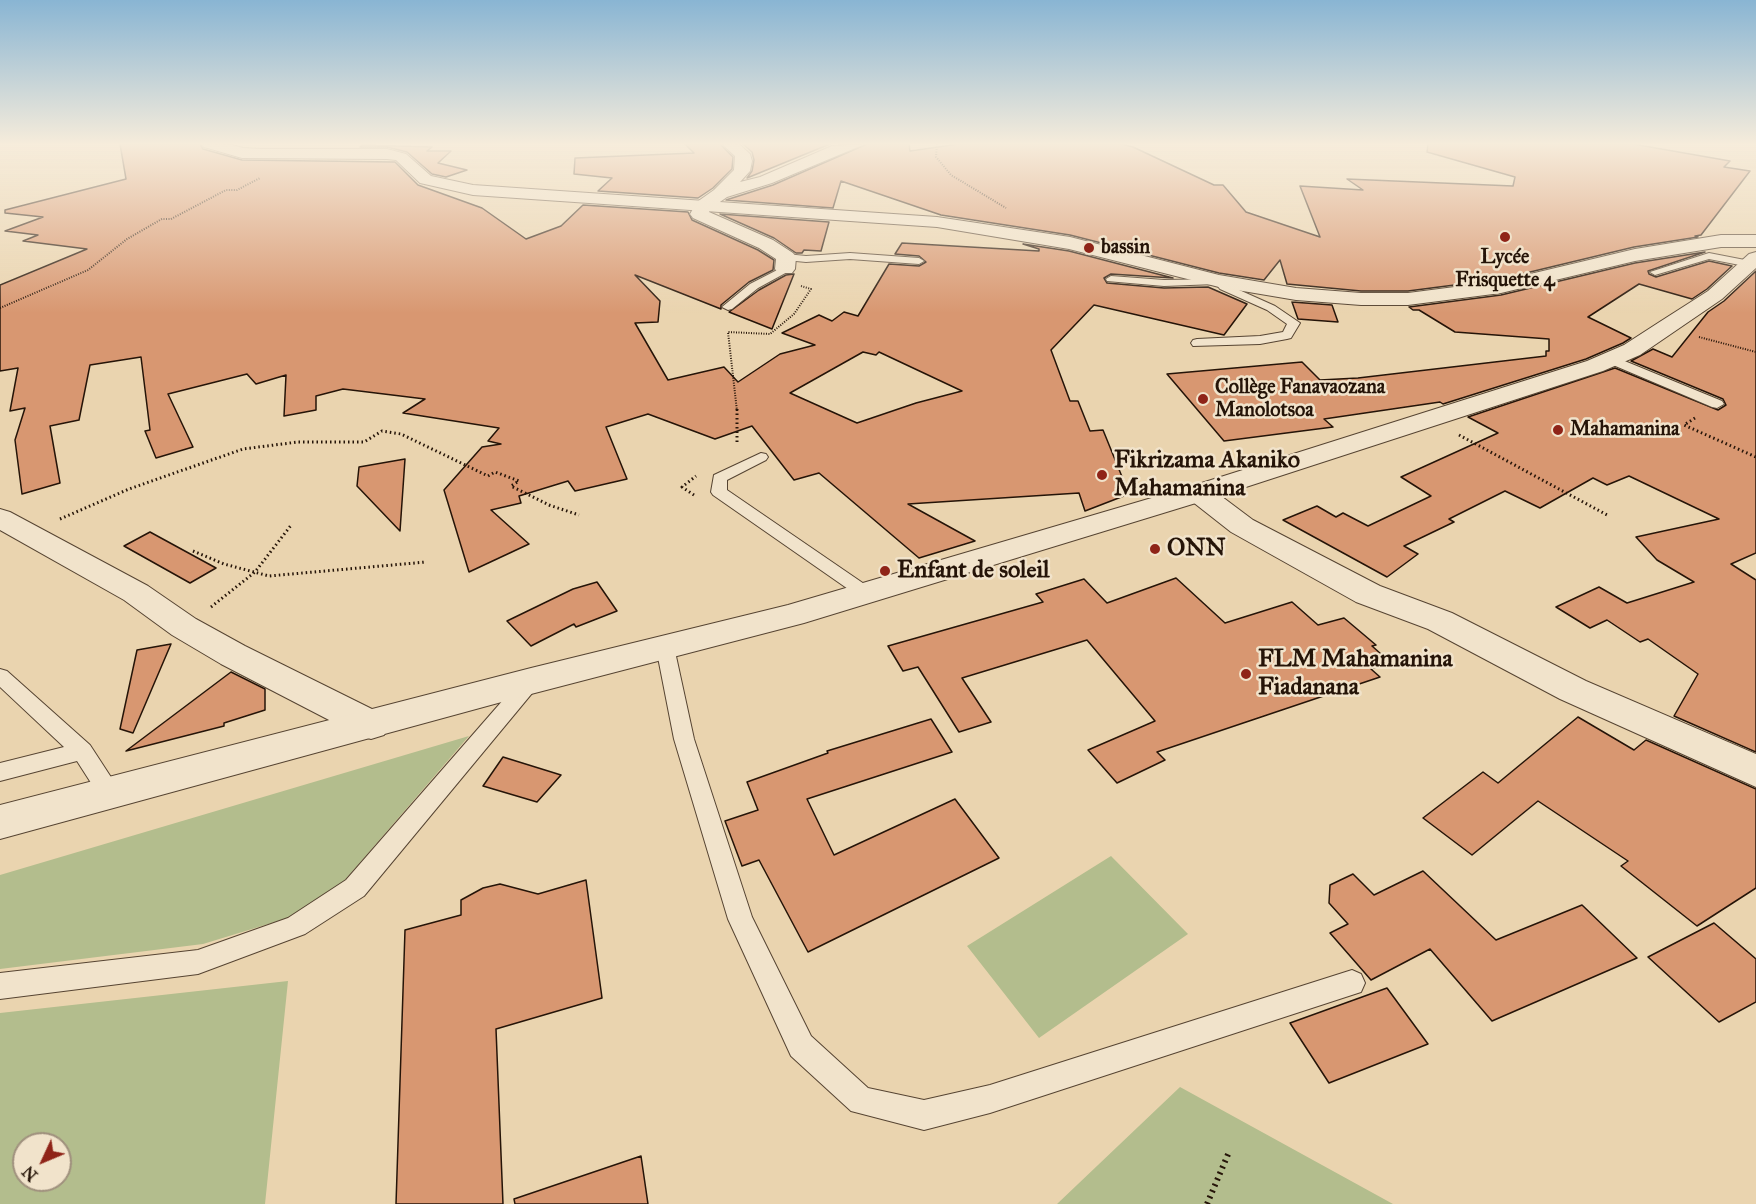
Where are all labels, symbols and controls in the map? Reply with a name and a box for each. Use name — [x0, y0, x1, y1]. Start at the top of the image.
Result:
marker: Lycée Frisquette 4 — [1498, 230, 1512, 244]
place label: bassin — [1101, 236, 1150, 260]
marker: bassin — [1082, 241, 1096, 255]
place label: Lycée Frisquette 4 — [1455, 246, 1555, 293]
place label: Collège Fanavaozana Manolotsoa — [1215, 376, 1385, 423]
marker: Collège Fanavaozana Manolotsoa — [1196, 392, 1210, 406]
place label: Mahamanina — [1570, 418, 1679, 442]
marker: Mahamanina — [1551, 423, 1565, 437]
place label: Fikrizama Akaniko Mahamanina — [1114, 447, 1300, 503]
marker: Fikrizama Akaniko Mahamanina — [1095, 468, 1109, 482]
place label: ONN — [1167, 535, 1226, 563]
marker: ONN — [1148, 542, 1162, 556]
place label: Enfant de soleil — [897, 557, 1050, 585]
marker: Enfant de soleil — [878, 564, 892, 578]
place label: FLM Mahamanina Fiadanana — [1258, 646, 1453, 702]
marker: FLM Mahamanina Fiadanana — [1239, 667, 1253, 681]
north arrow — [12, 1132, 72, 1192]
text: N — [19, 1162, 42, 1185]

